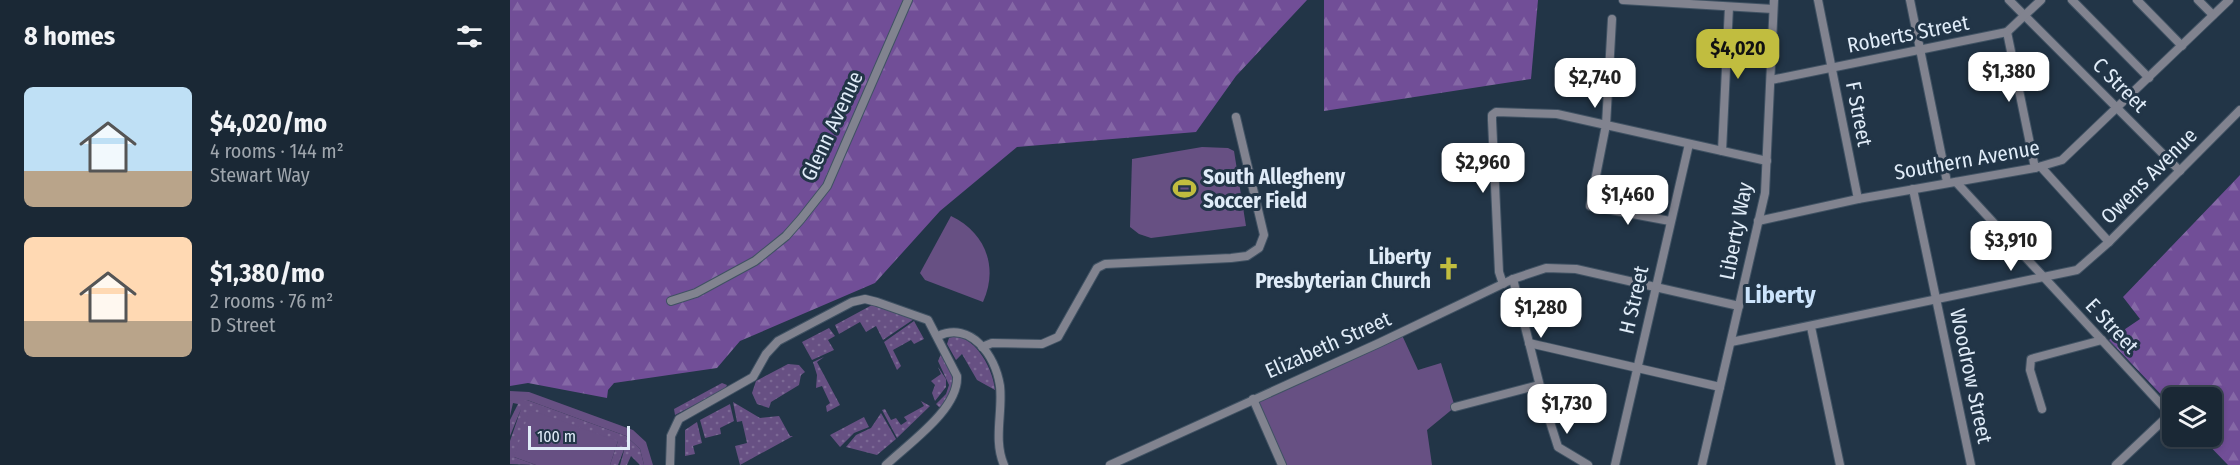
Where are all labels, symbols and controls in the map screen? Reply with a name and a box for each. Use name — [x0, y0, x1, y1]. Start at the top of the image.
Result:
street label: Roberts Street — [1845, 9, 1971, 59]
icon: filters — [453, 20, 486, 53]
text: 8 homes — [24, 21, 115, 52]
pin: $4,020 — [1689, 29, 1787, 80]
text: $4,020 — [1710, 36, 1766, 60]
pin: $1,380 — [1960, 52, 2058, 103]
street label: C Street — [2087, 52, 2153, 118]
pin: $2,740 — [1546, 58, 1644, 109]
text: $1,380 — [1982, 59, 2036, 83]
text: $2,740 — [1569, 65, 1621, 89]
street label: Glenn Avenue — [795, 67, 869, 185]
street label: F Street — [1840, 79, 1878, 149]
text: $4,020/mo — [210, 108, 327, 139]
icon: home — [72, 111, 144, 183]
street label: Owens Avenue — [2095, 122, 2203, 230]
street label: Southern Avenue — [1892, 134, 2042, 186]
text: 4 rooms · 144 m² — [210, 139, 344, 163]
pin: $2,960 — [1434, 143, 1532, 194]
text: $2,960 — [1456, 150, 1510, 174]
text: Stewart Way — [210, 163, 310, 187]
place label: South Allegheny Soccer Field — [1203, 164, 1346, 214]
pin: $1,460 — [1579, 175, 1677, 226]
sports icon: South Allegheny Soccer Field — [1172, 176, 1198, 202]
street label: Liberty Way — [1714, 179, 1758, 282]
text: $1,460 — [1601, 182, 1655, 206]
pin: $3,910 — [1962, 221, 2060, 272]
text: $3,910 — [1985, 228, 2037, 252]
place label: Liberty Presbyterian Church — [1255, 244, 1432, 294]
church icon: Liberty Presbyterian Church — [1436, 256, 1462, 282]
text: $1,380/mo — [210, 258, 325, 289]
icon: home — [72, 261, 144, 333]
street label: H Street — [1614, 263, 1654, 337]
district label: Liberty — [1744, 281, 1816, 309]
pin: $1,280 — [1492, 288, 1590, 339]
text: 2 rooms · 76 m² — [210, 289, 333, 313]
street label: E Street — [2080, 293, 2144, 359]
text: $1,280 — [1515, 295, 1567, 319]
street label: Elizabeth Street — [1261, 306, 1395, 384]
street label: Woodrow Street — [1944, 306, 1998, 446]
text: D Street — [210, 313, 276, 337]
pin: $1,730 — [1518, 384, 1616, 435]
map controls — [2162, 387, 2222, 447]
button: layers — [2162, 387, 2222, 447]
text: $1,730 — [1541, 391, 1593, 415]
scale bar — [528, 423, 630, 450]
text: 100 m — [537, 427, 576, 446]

